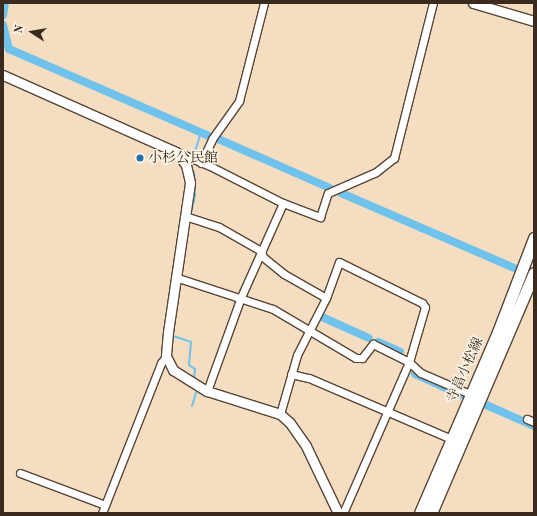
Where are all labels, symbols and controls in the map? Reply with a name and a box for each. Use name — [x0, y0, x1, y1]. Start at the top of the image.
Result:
north arrow — [12, 12, 52, 52]
text: N — [14, 24, 26, 35]
place label: 小杉公民館 — [148, 150, 218, 166]
marker: 小杉公民館 — [135, 153, 145, 163]
street label: 寺畠小松線 — [443, 335, 487, 405]

